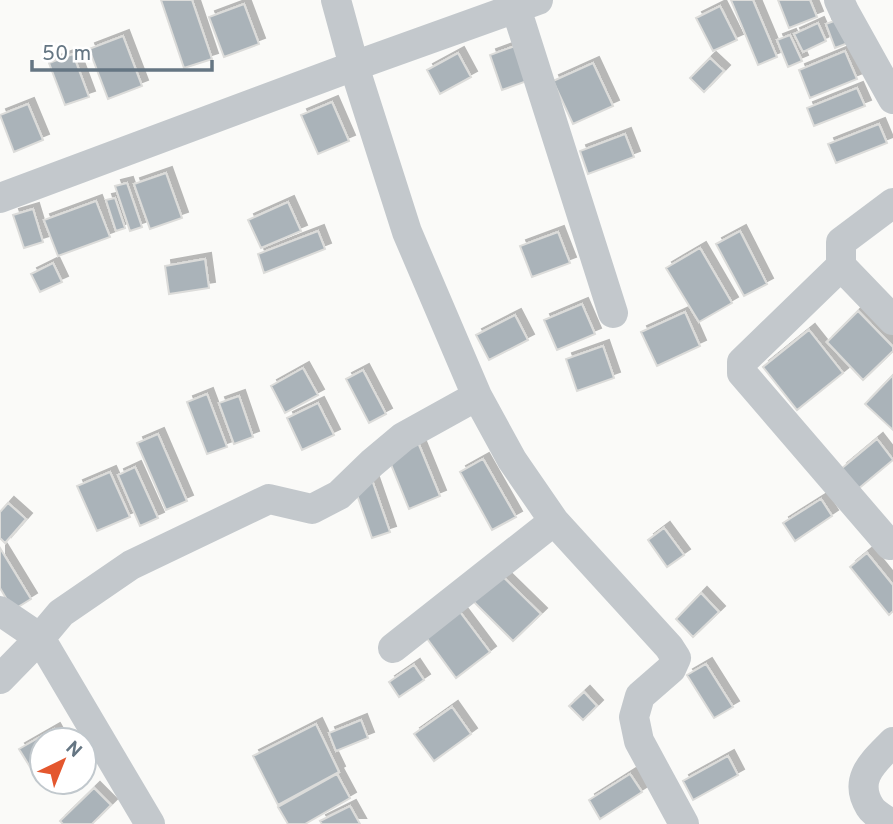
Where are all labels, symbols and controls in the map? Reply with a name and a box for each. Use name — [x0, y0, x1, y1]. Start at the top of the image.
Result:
scale bar — [32, 28, 212, 72]
text: 50 m — [42, 41, 91, 68]
north arrow — [28, 726, 98, 796]
text: N — [60, 737, 86, 763]

